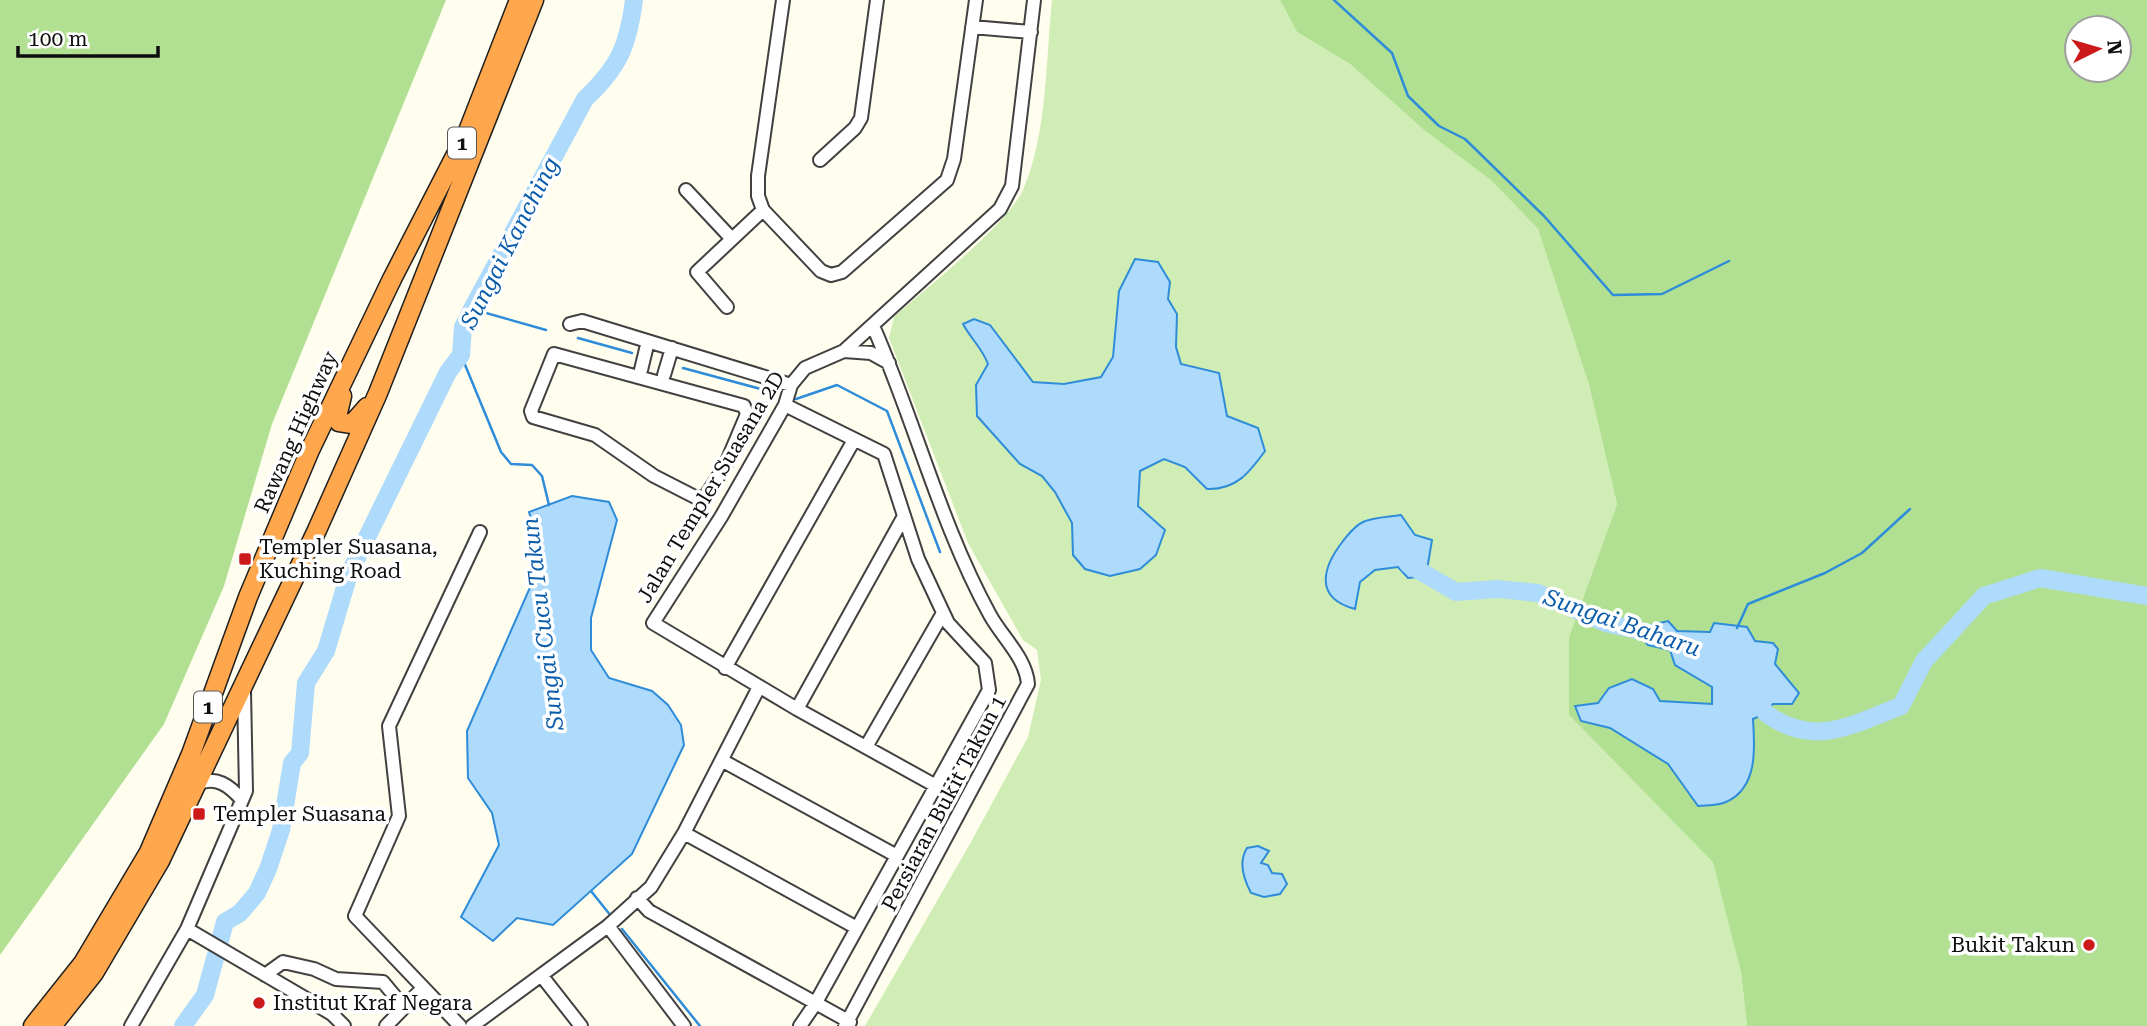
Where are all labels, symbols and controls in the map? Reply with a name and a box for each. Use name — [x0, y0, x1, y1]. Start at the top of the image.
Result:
scale bar — [18, 14, 158, 58]
north arrow — [2063, 14, 2133, 84]
text: 100 m — [28, 27, 88, 51]
text: N — [2102, 39, 2127, 56]
road number: 1 — [448, 127, 476, 158]
water label: Sungai Kanching — [455, 153, 565, 334]
street label: Rawang Highway — [250, 347, 343, 517]
street label: Jalan Templer Suasana 2D — [632, 367, 790, 607]
water label: Sungai Cucu Takun — [517, 516, 570, 733]
place label: Templer Suasana, Kuching Road — [259, 535, 438, 583]
marker: Templer Suasana, Kuching Road — [237, 551, 253, 567]
water label: Sungai Baharu — [1539, 583, 1704, 662]
street label: Persiaran Bukit Takun 1 — [877, 691, 1011, 915]
road number: 1 — [194, 692, 222, 722]
place label: Templer Suasana — [213, 802, 386, 826]
marker: Templer Suasana — [191, 806, 207, 822]
place label: Bukit Takun — [1951, 933, 2075, 957]
marker: Bukit Takun — [2081, 937, 2097, 953]
place label: Institut Kraf Negara — [273, 991, 473, 1015]
marker: Institut Kraf Negara — [251, 995, 267, 1011]

